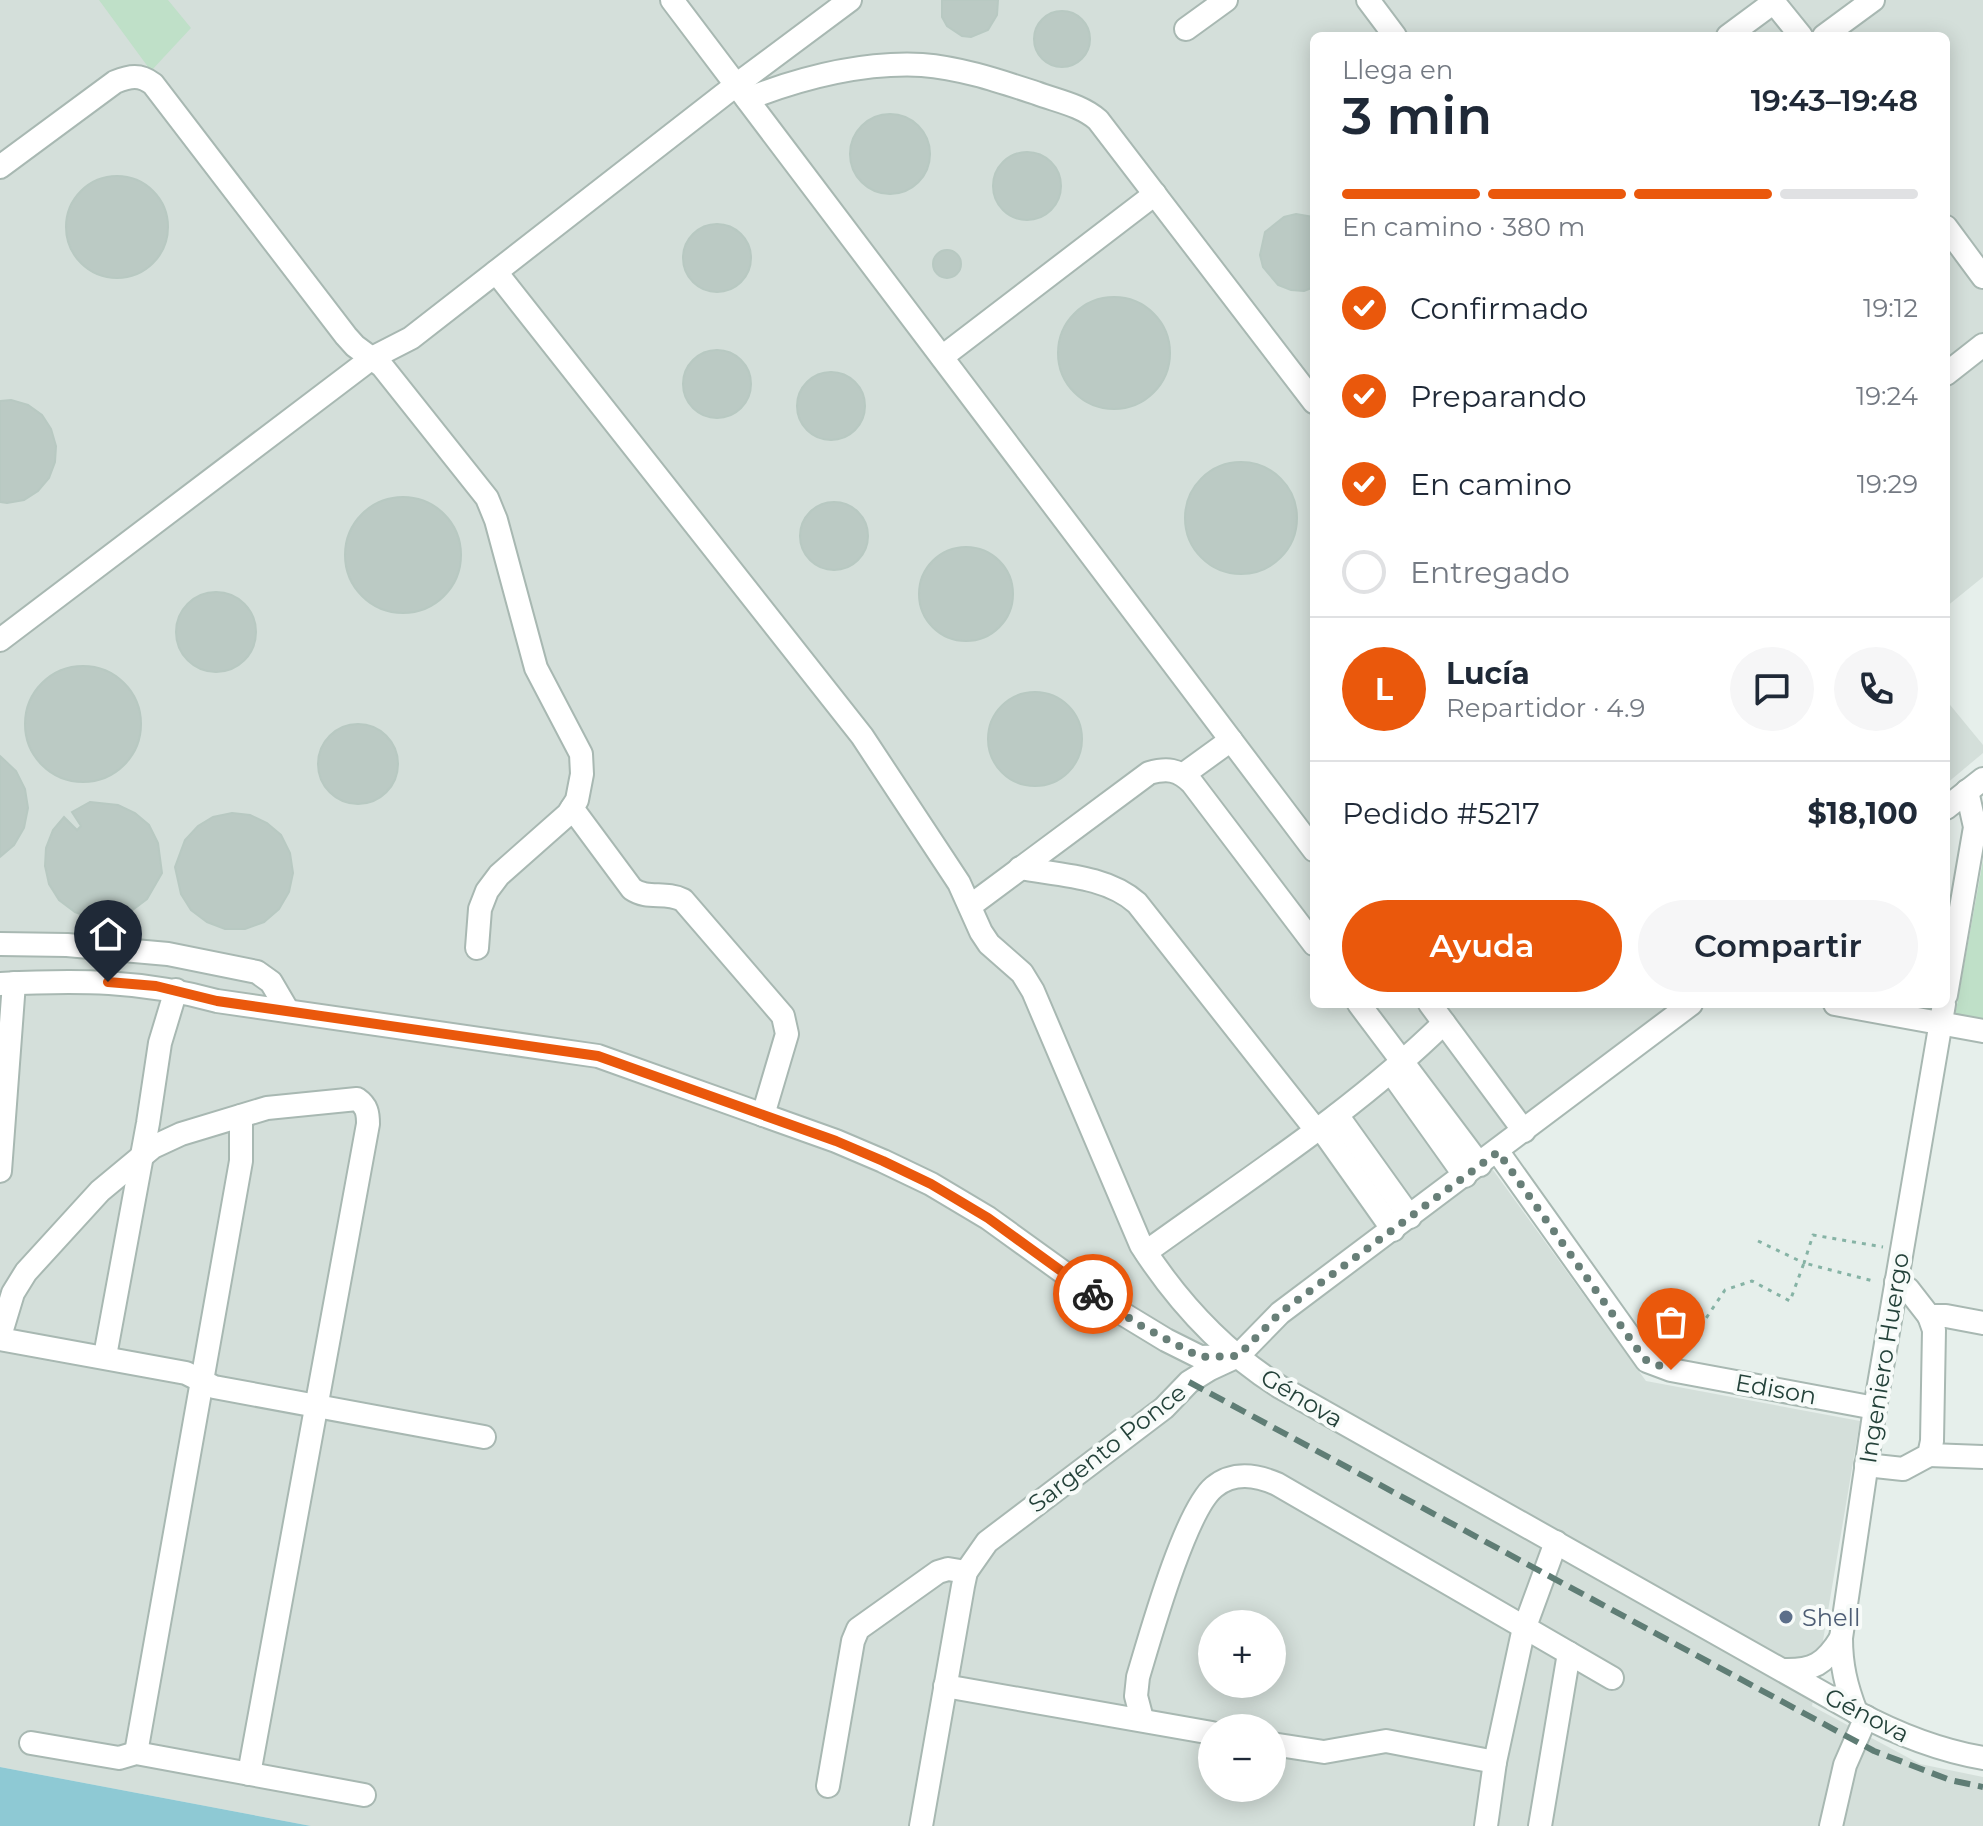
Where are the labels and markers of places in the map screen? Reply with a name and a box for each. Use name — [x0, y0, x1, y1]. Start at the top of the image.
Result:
pin — [74, 900, 142, 982]
pin — [1637, 1288, 1705, 1370]
place label: Shell — [1802, 1603, 1860, 1632]
marker: Shell — [1777, 1608, 1795, 1626]

